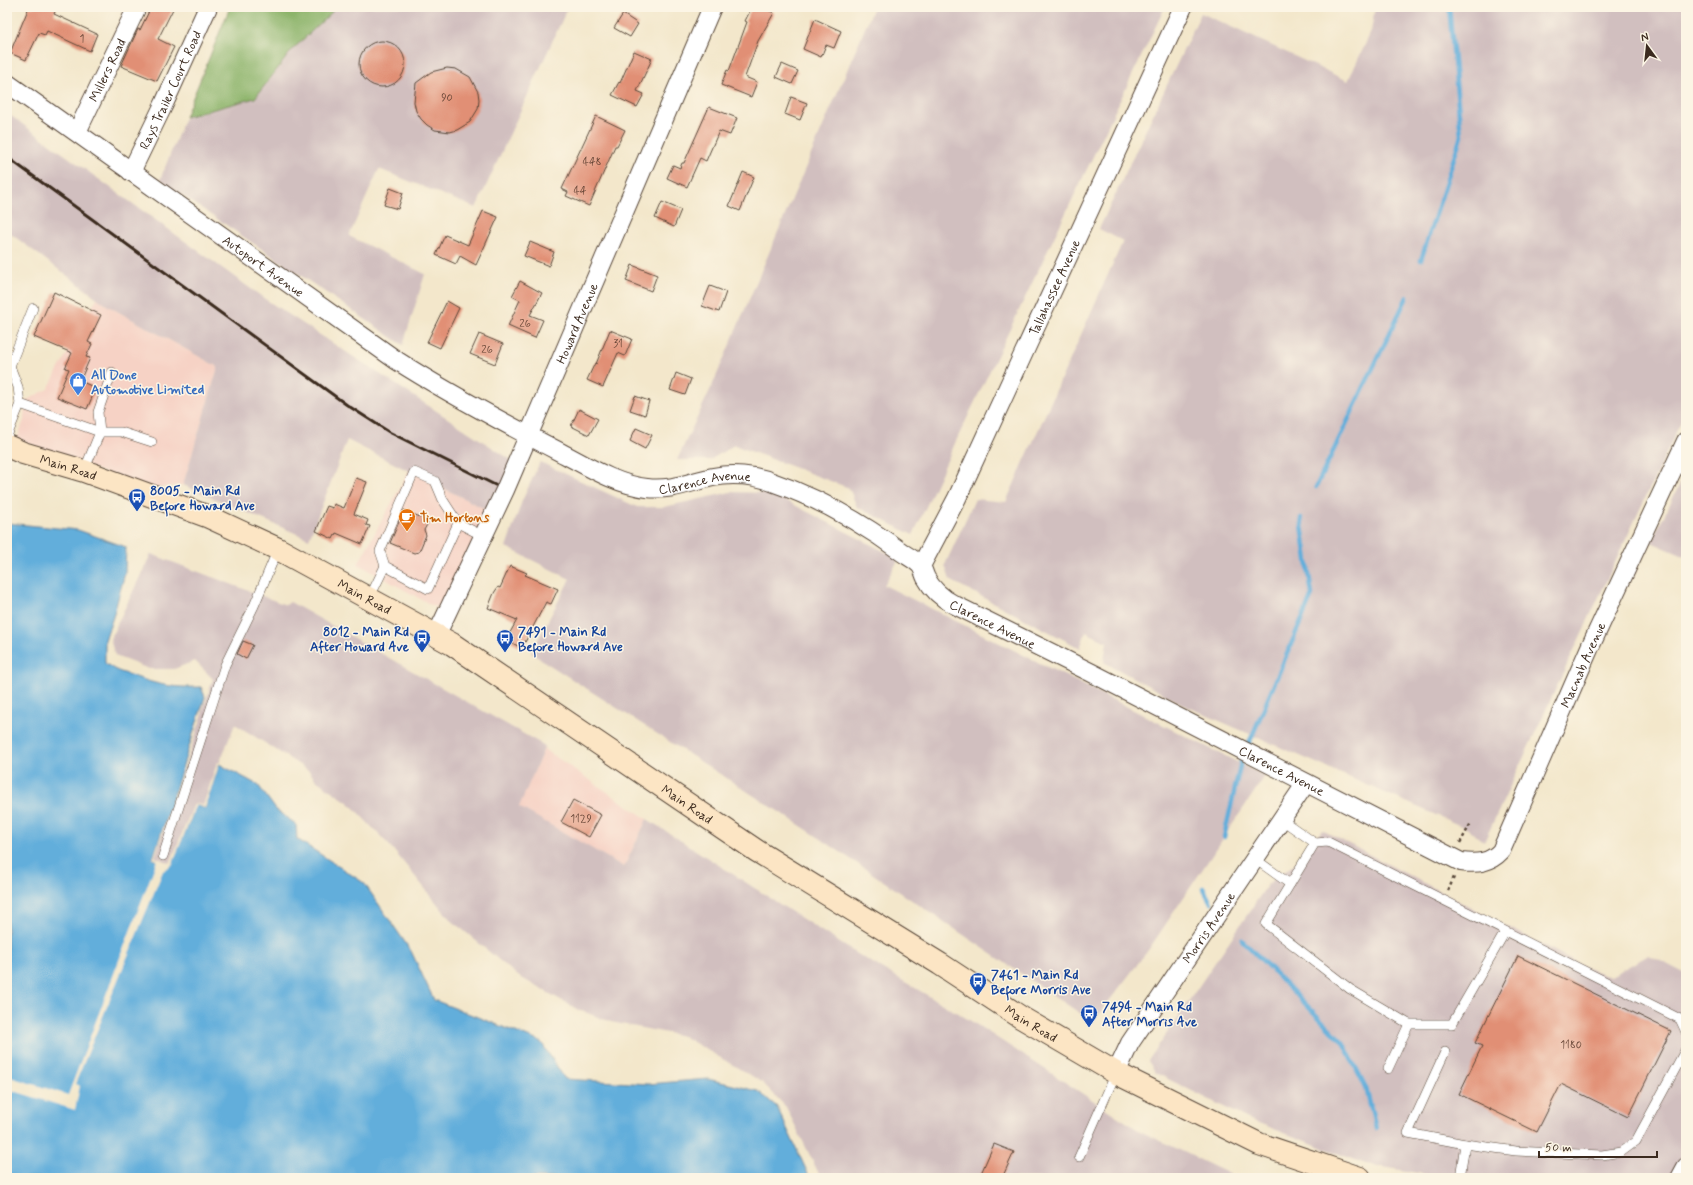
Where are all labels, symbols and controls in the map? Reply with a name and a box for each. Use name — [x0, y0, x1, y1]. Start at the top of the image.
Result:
north arrow — [1627, 26, 1667, 66]
street label: Rays Trailer Court Road — [136, 28, 206, 153]
text: N — [1639, 30, 1650, 45]
house number: 1 — [80, 32, 85, 46]
street label: Millers Road — [86, 36, 131, 105]
house number: 90 — [441, 91, 453, 105]
house number: 448 — [582, 155, 602, 169]
house number: 44 — [573, 184, 587, 198]
street label: Autoport Avenue — [219, 232, 307, 302]
street label: Tallahassee Avenue — [1026, 237, 1085, 339]
street label: Howard Avenue — [553, 281, 603, 367]
house number: 26 — [519, 317, 531, 331]
house number: 31 — [613, 337, 623, 351]
house number: 26 — [481, 343, 493, 357]
place label: All Done Automotive Limited — [91, 367, 205, 399]
shop icon: All Done Automotive Limited — [68, 371, 88, 396]
street label: Main Road — [38, 451, 99, 485]
street label: Clarence Avenue — [658, 468, 752, 499]
place label: 8005 - Main Rd Before Howard Ave — [150, 483, 255, 517]
bus stop icon: 8005 - Main Rd Before Howard Ave — [127, 487, 147, 512]
cafe icon: Tim Hortons — [397, 507, 417, 532]
place label: Tim Hortons — [420, 510, 490, 527]
street label: Main Road — [334, 576, 394, 619]
street label: Clarence Avenue — [946, 597, 1038, 654]
street label: Macnab Avenue — [1557, 620, 1610, 711]
place label: 8012 - Main Rd After Howard Ave — [310, 624, 409, 656]
place label: 7491 - Main Rd Before Howard Ave — [518, 624, 623, 658]
bus stop icon: 8012 - Main Rd After Howard Ave — [412, 628, 432, 653]
bus stop icon: 7491 - Main Rd Before Howard Ave — [495, 628, 515, 653]
street label: Clarence Avenue — [1235, 743, 1327, 801]
street label: Main Road — [657, 781, 716, 828]
house number: 1129 — [570, 812, 592, 826]
street label: Morris Avenue — [1179, 889, 1240, 967]
place label: 7461 - Main Rd Before Morris Ave — [991, 967, 1091, 1001]
bus stop icon: 7461 - Main Rd Before Morris Ave — [968, 971, 988, 996]
place label: 7494 - Main Rd After Morris Ave — [1102, 999, 1197, 1031]
street label: Main Road — [1001, 1002, 1060, 1047]
bus stop icon: 7494 - Main Rd After Morris Ave — [1079, 1003, 1099, 1028]
house number: 1180 — [1560, 1038, 1582, 1052]
scale bar — [1539, 1133, 1657, 1159]
text: 50 m — [1545, 1140, 1572, 1156]

